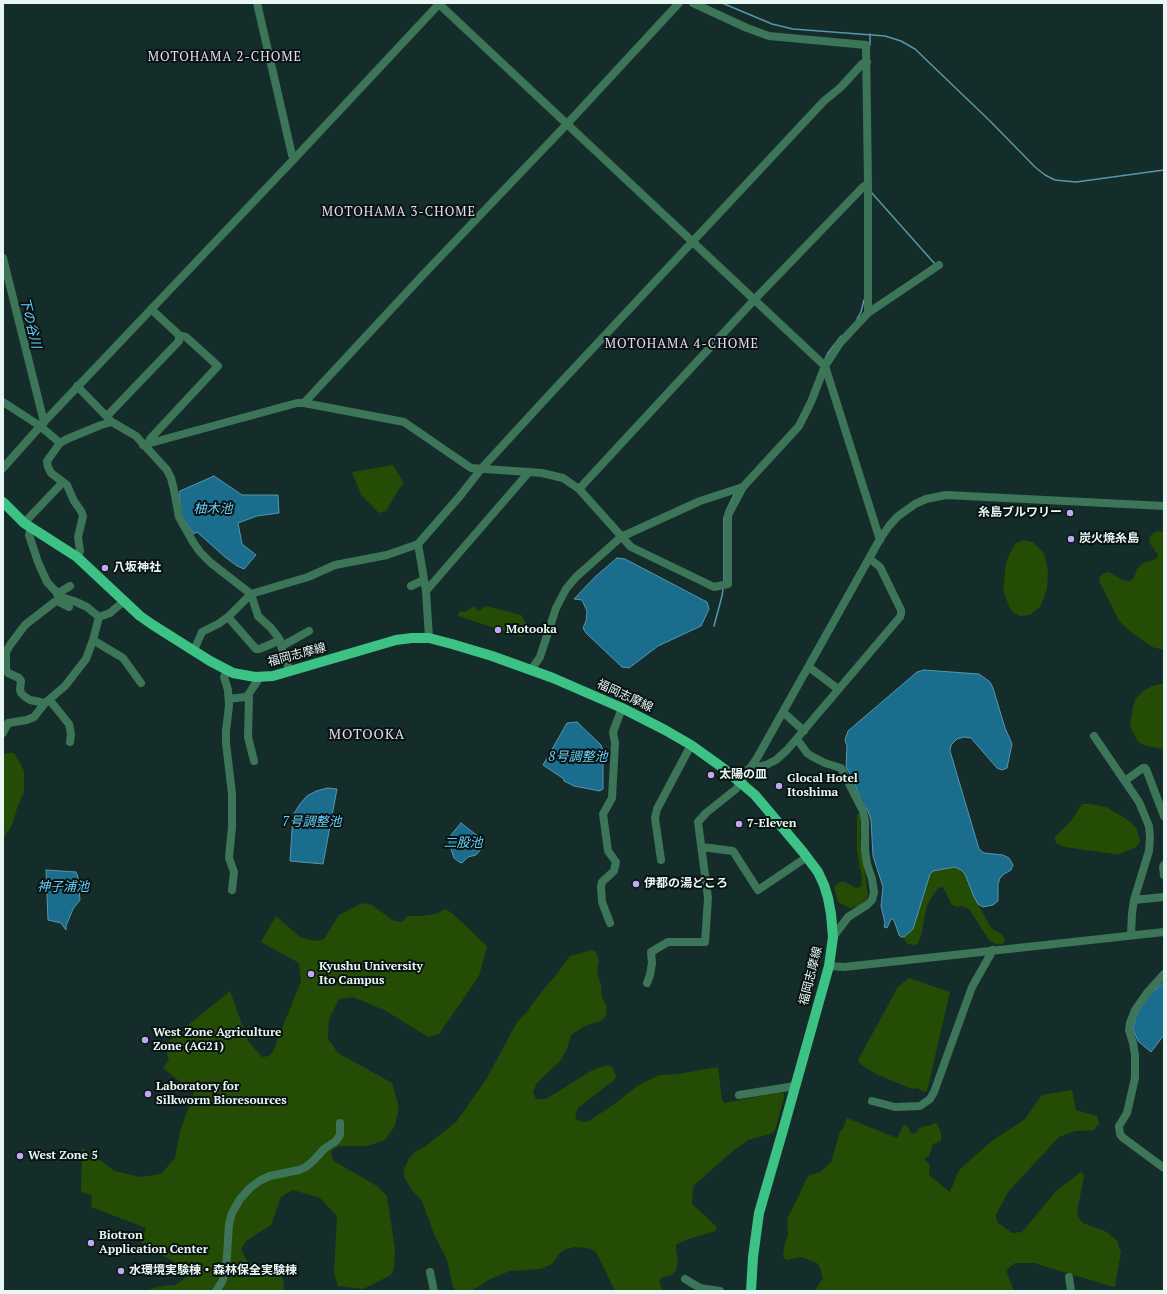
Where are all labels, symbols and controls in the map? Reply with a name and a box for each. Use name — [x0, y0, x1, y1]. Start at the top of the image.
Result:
district label: MOTOHAMA 2-CHOME — [148, 49, 302, 65]
district label: MOTOHAMA 3-CHOME — [322, 204, 476, 220]
water label: 下の谷川 — [16, 296, 44, 350]
district label: MOTOHAMA 4-CHOME — [605, 336, 759, 352]
water label: 柚木池 — [194, 501, 232, 517]
place label: 糸島ブルワリー — [978, 506, 1062, 520]
marker: 糸島ブルワリー — [1065, 508, 1075, 518]
place label: 炭火焼糸島 — [1079, 532, 1139, 546]
marker: 炭火焼糸島 — [1066, 534, 1076, 544]
place label: 八坂神社 — [113, 561, 161, 575]
marker: 八坂神社 — [100, 563, 110, 573]
place label: Motooka — [506, 623, 557, 637]
marker: Motooka — [493, 625, 503, 635]
street label: 福岡志摩線 — [266, 640, 328, 670]
street label: 福岡志摩線 — [595, 677, 655, 715]
district label: MOTOOKA — [329, 727, 405, 743]
water label: 8号調整池 — [549, 749, 607, 765]
place label: 太陽の皿 — [719, 768, 767, 782]
marker: 太陽の皿 — [706, 770, 716, 780]
place label: Glocal Hotel Itoshima — [787, 772, 858, 800]
marker: Glocal Hotel Itoshima — [774, 781, 784, 791]
water label: 7号調整池 — [283, 814, 341, 830]
place label: 7-Eleven — [747, 817, 796, 831]
marker: 7-Eleven — [734, 819, 744, 829]
water label: 二股池 — [444, 835, 482, 851]
place label: 伊都の湯どころ — [644, 877, 728, 891]
water label: 神子浦池 — [37, 879, 89, 895]
marker: 伊都の湯どころ — [631, 879, 641, 889]
street label: 福岡志摩線 — [797, 945, 825, 1007]
place label: Kyushu University Ito Campus — [319, 960, 423, 988]
marker: Kyushu University Ito Campus — [306, 969, 316, 979]
place label: West Zone Agriculture Zone (AG21) — [153, 1026, 282, 1054]
marker: West Zone Agriculture Zone (AG21) — [140, 1035, 150, 1045]
place label: Laboratory for Silkworm Bioresources — [156, 1080, 287, 1108]
marker: Laboratory for Silkworm Bioresources — [143, 1089, 153, 1099]
place label: West Zone 5 — [28, 1149, 98, 1163]
marker: West Zone 5 — [15, 1151, 25, 1161]
place label: Biotron Application Center — [99, 1229, 208, 1257]
marker: Biotron Application Center — [86, 1238, 96, 1248]
place label: 水環境実験棟・森林保全実験棟 — [129, 1264, 297, 1278]
marker: 水環境実験棟・森林保全実験棟 — [116, 1266, 126, 1276]

